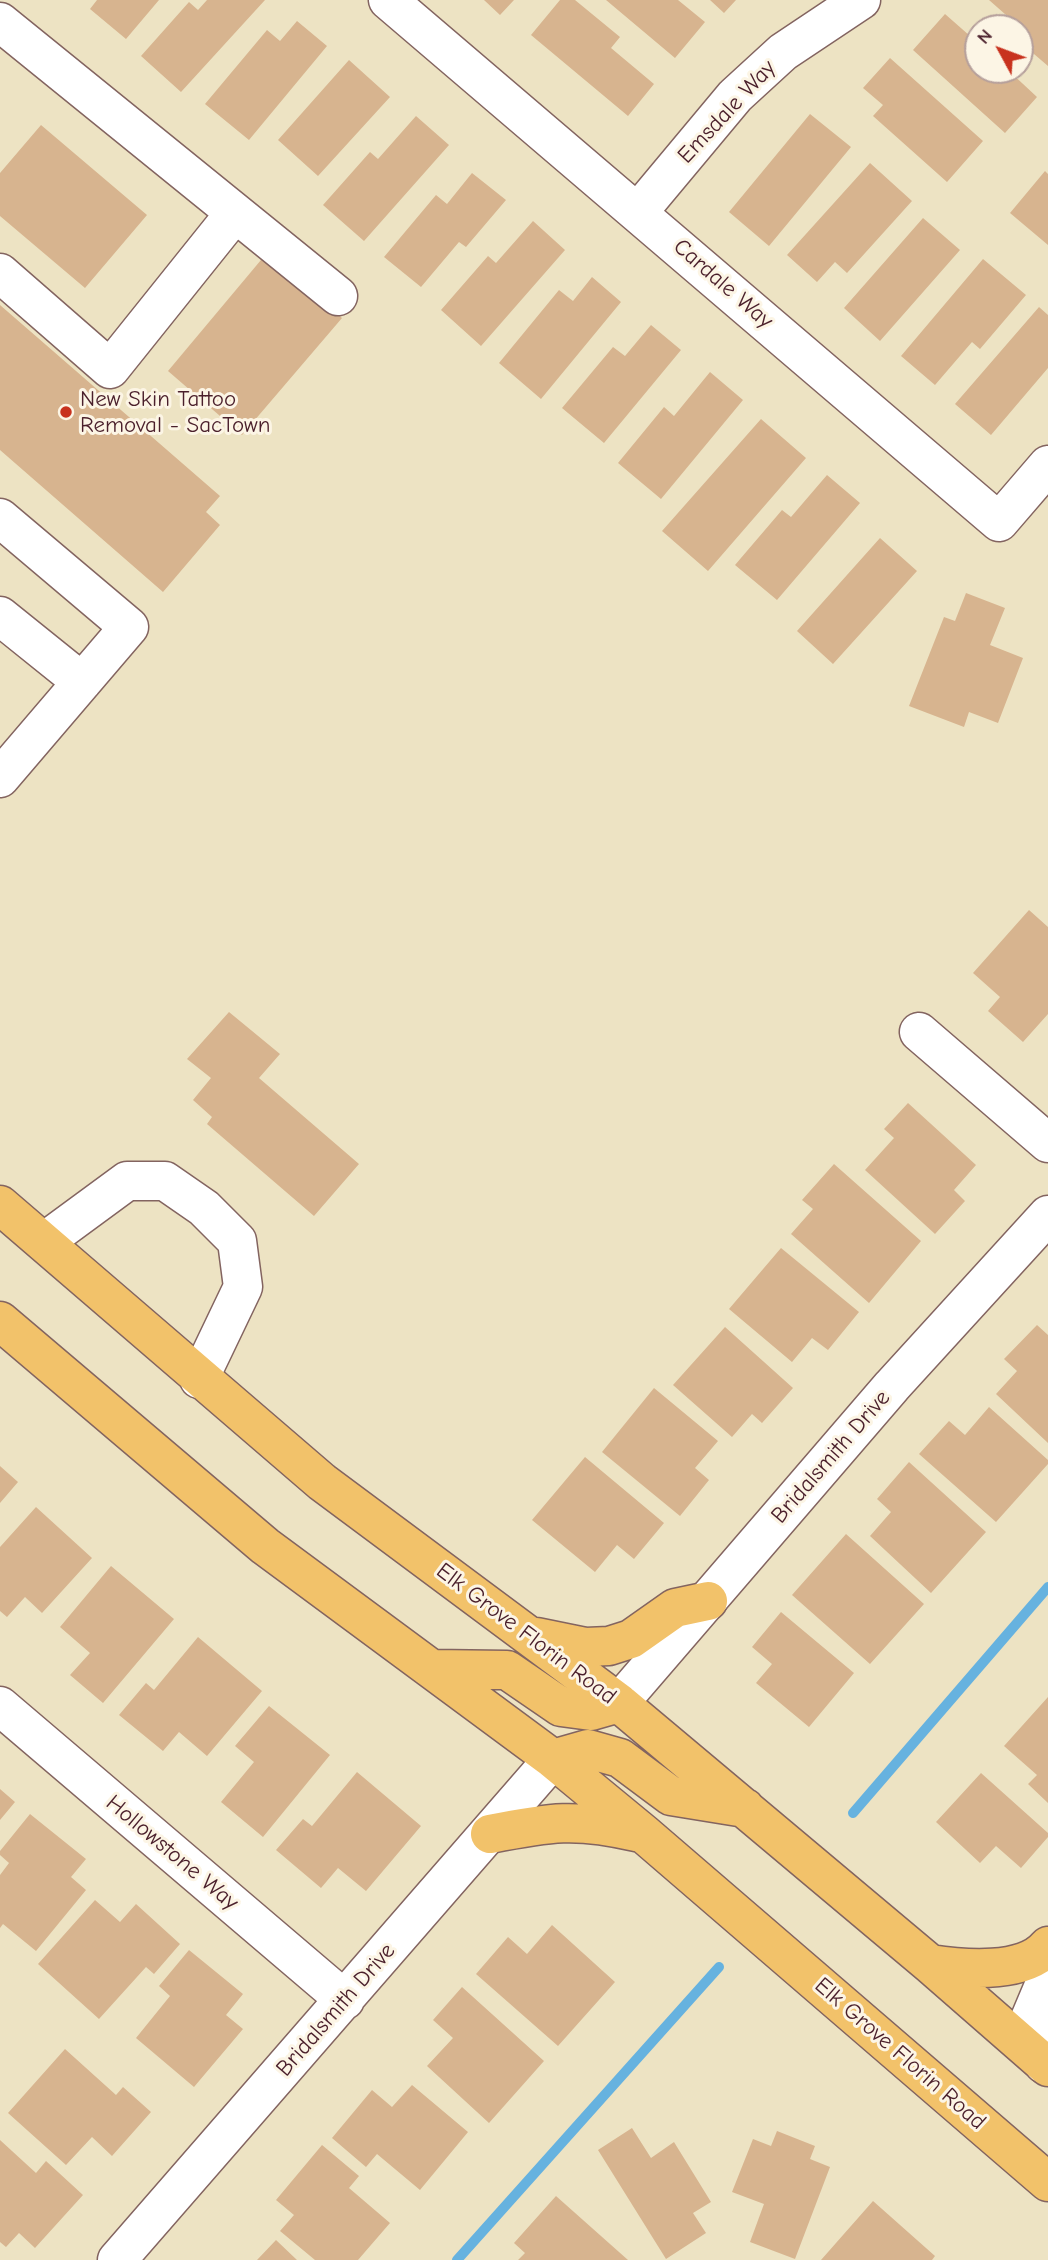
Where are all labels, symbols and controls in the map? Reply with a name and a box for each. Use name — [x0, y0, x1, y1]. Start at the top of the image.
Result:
north arrow — [964, 14, 1034, 84]
text: N — [972, 25, 997, 48]
street label: Emsdale Way — [672, 55, 782, 169]
street label: Cardale Way — [667, 233, 779, 335]
place label: New Skin Tattoo Removal - SacTown — [80, 385, 271, 439]
marker: New Skin Tattoo Removal - SacTown — [58, 404, 74, 420]
street label: Bridalsmith Drive — [766, 1385, 896, 1529]
street label: Elk Grove Florin Road — [431, 1557, 621, 1711]
street label: Hollowstone Way — [100, 1789, 244, 1917]
street label: Bridalsmith Drive — [271, 1938, 401, 2082]
street label: Elk Grove Florin Road — [809, 1972, 991, 2136]

